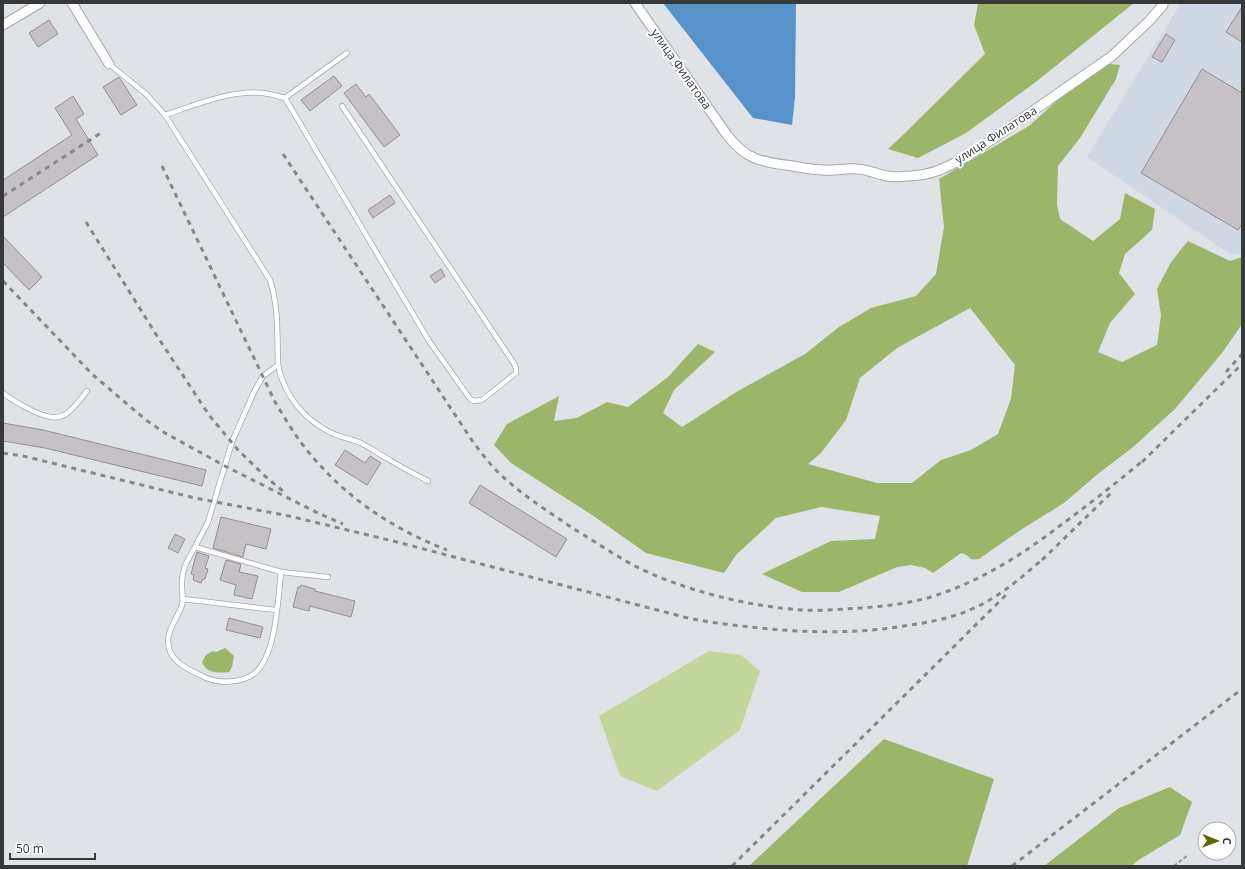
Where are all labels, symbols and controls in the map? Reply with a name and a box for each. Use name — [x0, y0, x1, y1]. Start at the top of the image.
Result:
street label: улица Филатова — [647, 25, 716, 112]
street label: улица Филатова — [951, 102, 1040, 168]
north arrow — [1197, 821, 1237, 861]
scale bar — [10, 835, 95, 861]
text: С — [1220, 838, 1235, 845]
text: 50 m — [16, 840, 44, 857]

